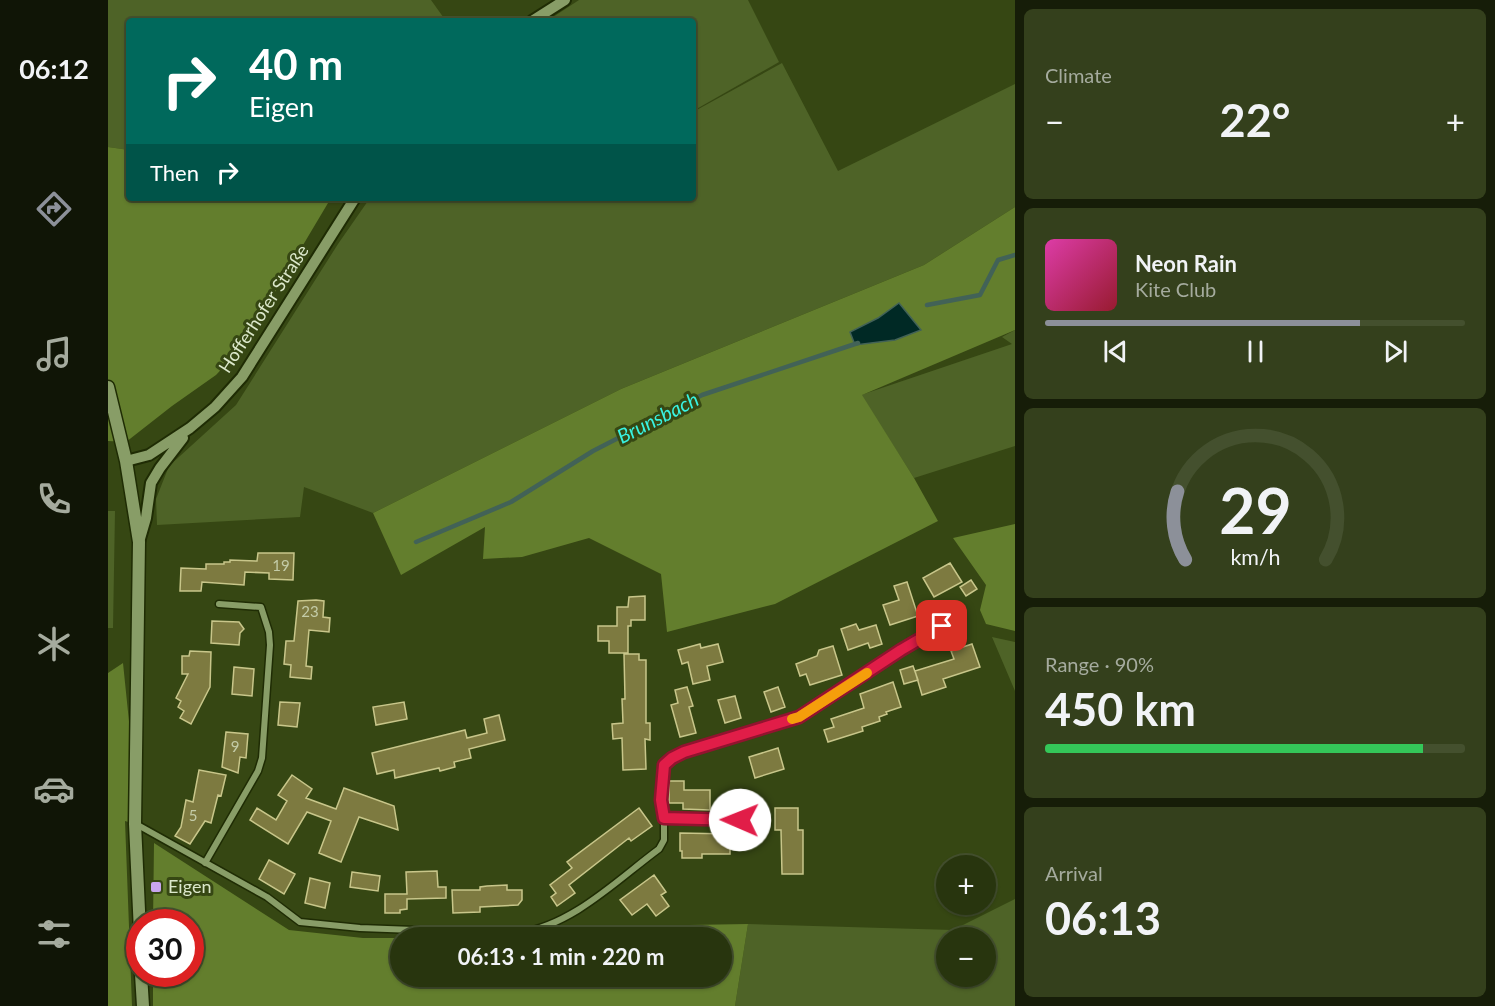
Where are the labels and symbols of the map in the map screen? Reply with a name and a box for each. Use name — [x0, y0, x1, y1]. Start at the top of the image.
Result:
street label: Hofferhofer Straße — [213, 240, 313, 377]
water label: Brunsbach — [613, 386, 702, 448]
house number: 19 — [272, 556, 290, 574]
pin — [916, 600, 967, 651]
house number: 23 — [301, 602, 319, 620]
house number: 9 — [231, 737, 239, 755]
position arrow — [708, 788, 772, 852]
house number: 5 — [189, 806, 197, 824]
place label: Eigen — [168, 875, 211, 897]
marker: Eigen — [149, 880, 163, 894]
speed limit sign: 30 — [126, 909, 204, 987]

